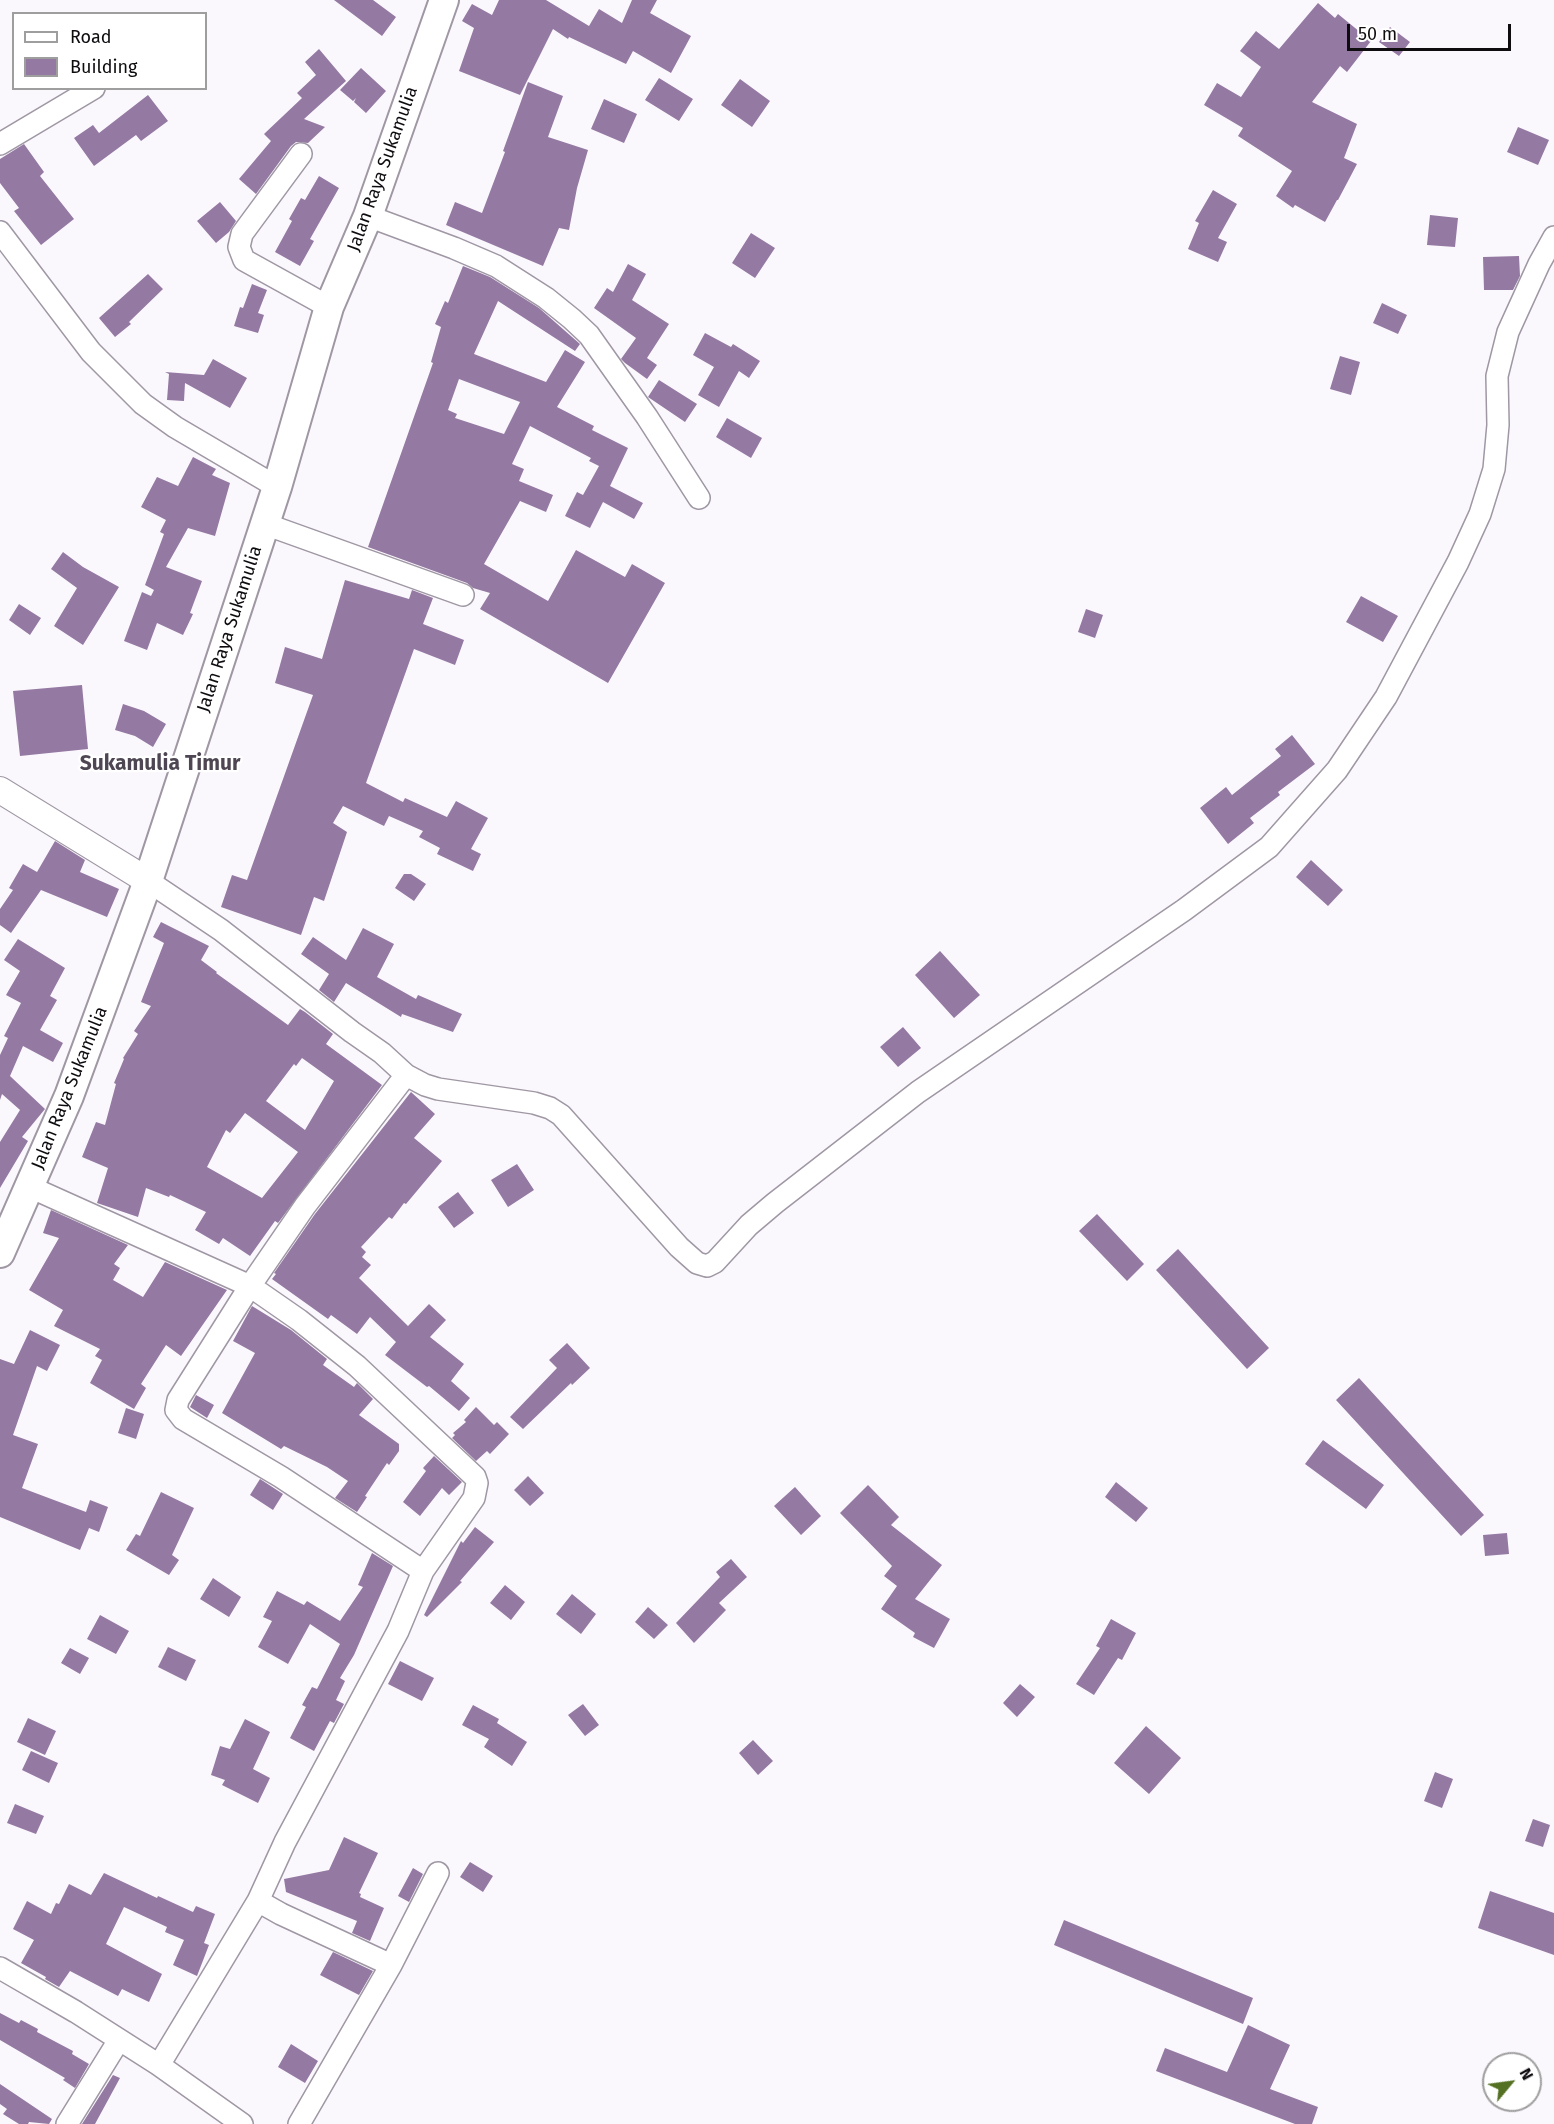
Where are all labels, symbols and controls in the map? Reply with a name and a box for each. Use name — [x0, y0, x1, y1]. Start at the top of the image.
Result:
legend — [12, 12, 207, 90]
scale bar — [1350, 12, 1514, 50]
text: 50 m — [1358, 23, 1397, 45]
text: Road — [70, 26, 112, 48]
text: Building — [70, 56, 137, 78]
street label: Jalan Raya Sukamulia — [343, 84, 423, 254]
street label: Jalan Raya Sukamulia — [193, 543, 267, 715]
district label: Sukamulia Timur — [80, 751, 240, 777]
street label: Jalan Raya Sukamulia — [27, 1003, 113, 1173]
north arrow — [1482, 2052, 1542, 2112]
text: N — [1516, 2065, 1537, 2083]

